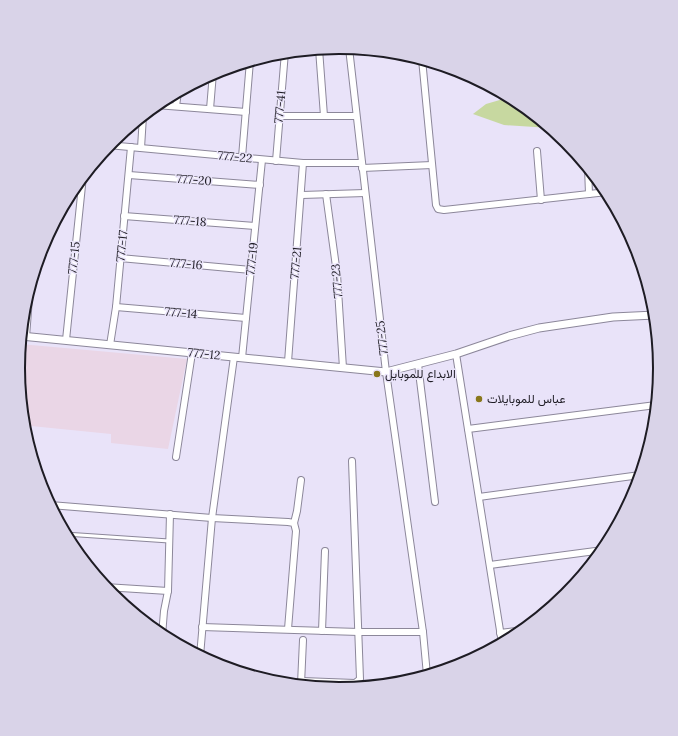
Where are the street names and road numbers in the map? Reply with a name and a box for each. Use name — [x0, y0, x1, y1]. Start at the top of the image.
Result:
street label: 777-41 — [271, 90, 288, 124]
street label: 777-22 — [217, 147, 253, 166]
street label: 777-20 — [176, 171, 212, 188]
street label: 777-18 — [173, 212, 207, 229]
street label: 777-17 — [113, 229, 130, 262]
street label: 777-15 — [64, 241, 83, 275]
street label: 777-19 — [242, 242, 261, 276]
street label: 777-21 — [287, 246, 304, 280]
street label: 777-16 — [169, 255, 203, 272]
street label: 777-23 — [327, 263, 345, 299]
street label: 777-14 — [164, 304, 199, 321]
street label: 777-25 — [372, 320, 391, 356]
street label: 777-12 — [187, 344, 221, 363]

